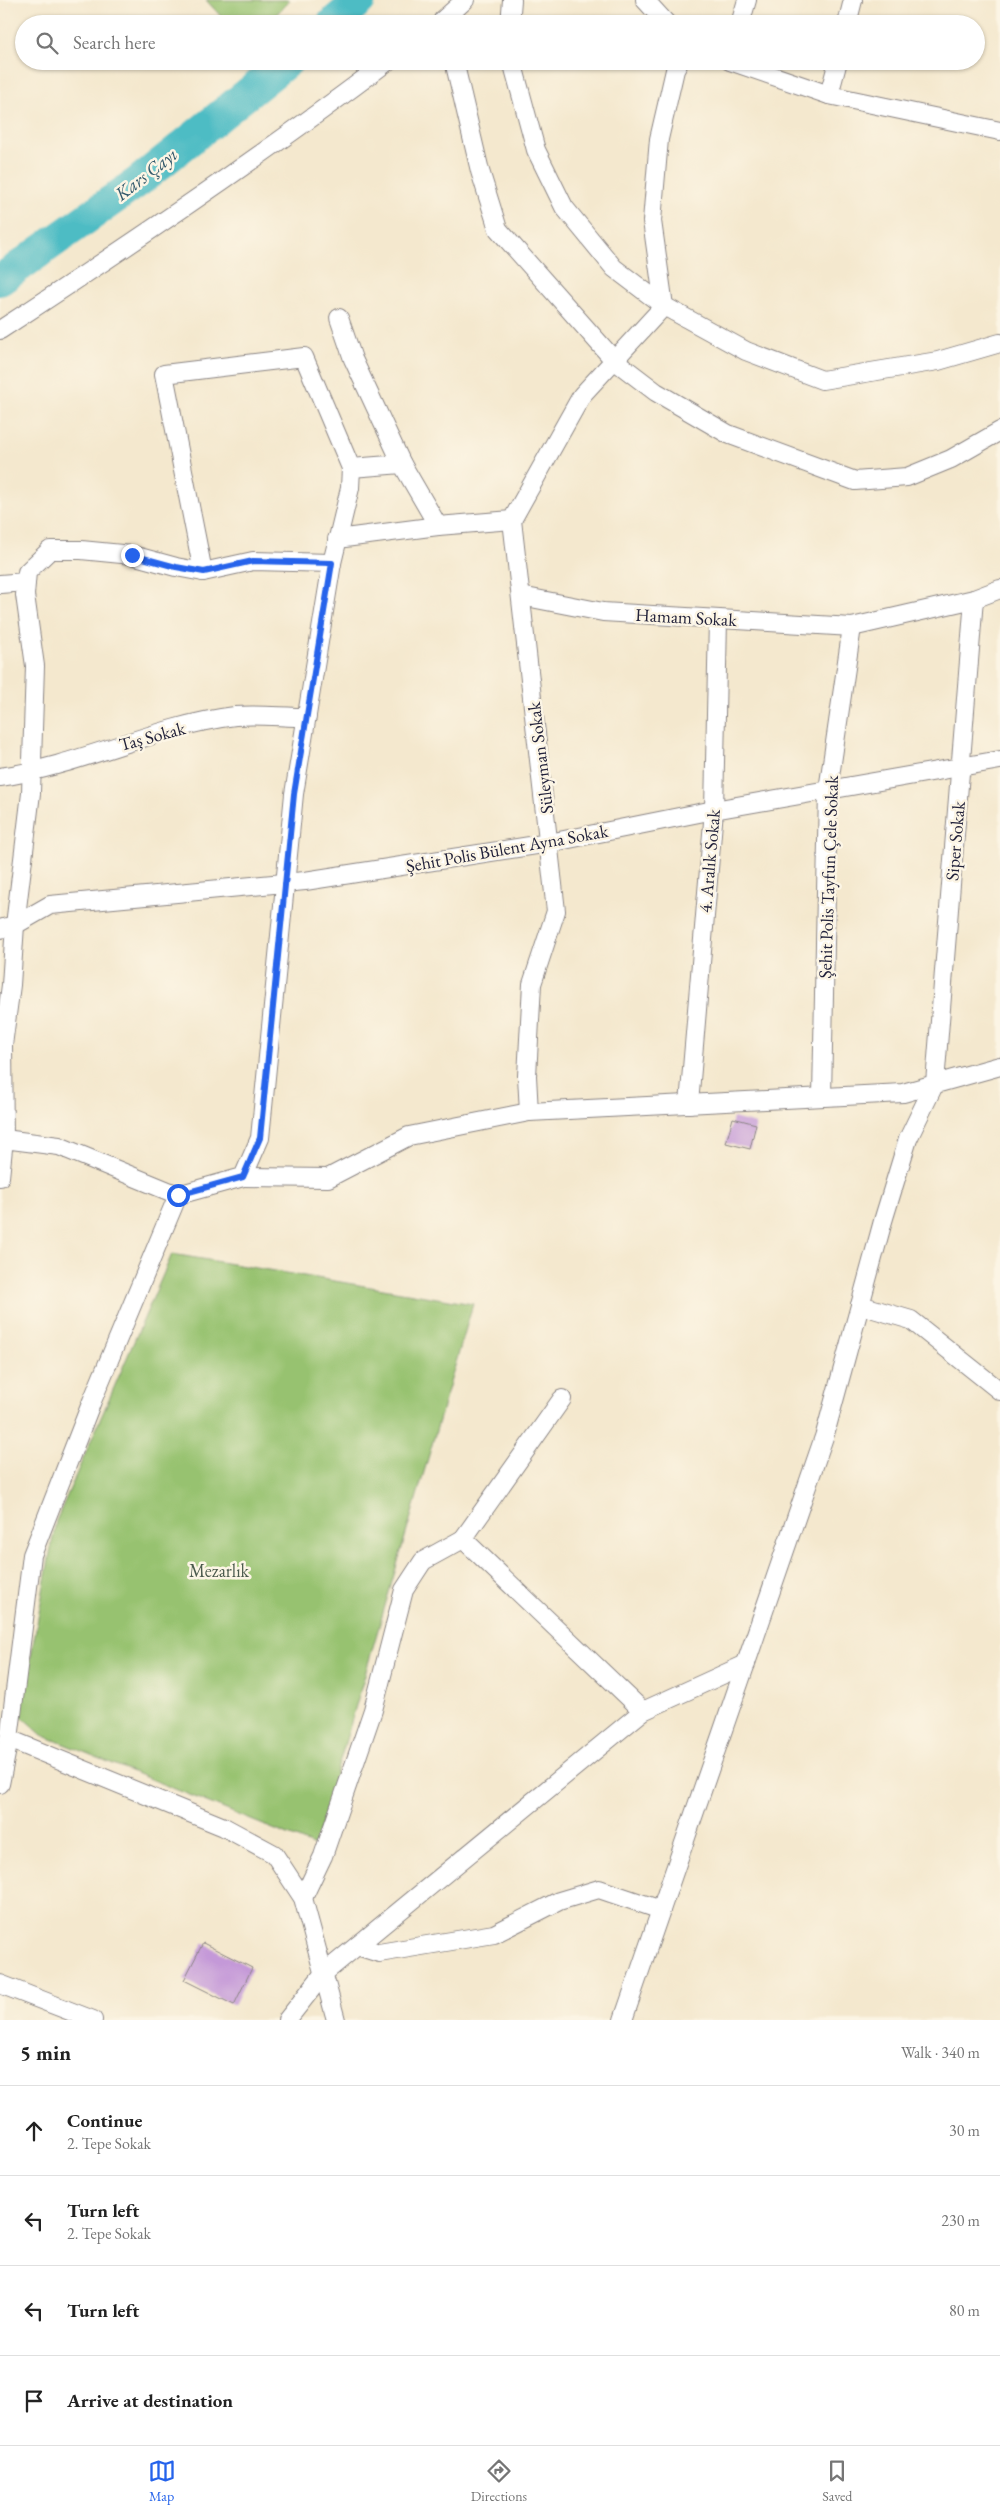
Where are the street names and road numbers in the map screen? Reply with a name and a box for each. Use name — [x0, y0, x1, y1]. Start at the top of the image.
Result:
street label: Hamam Sokak — [635, 603, 738, 631]
street label: Süleyman Sokak — [522, 700, 558, 815]
street label: Taş Sokak — [116, 716, 188, 756]
street label: Şehit Polis Tayfun Çele Sokak — [813, 774, 843, 979]
street label: Siper Sokak — [940, 800, 970, 882]
street label: 4. Aralık Sokak — [693, 808, 725, 914]
street label: Şehit Polis Bülent Ayna Sokak — [404, 819, 610, 877]

